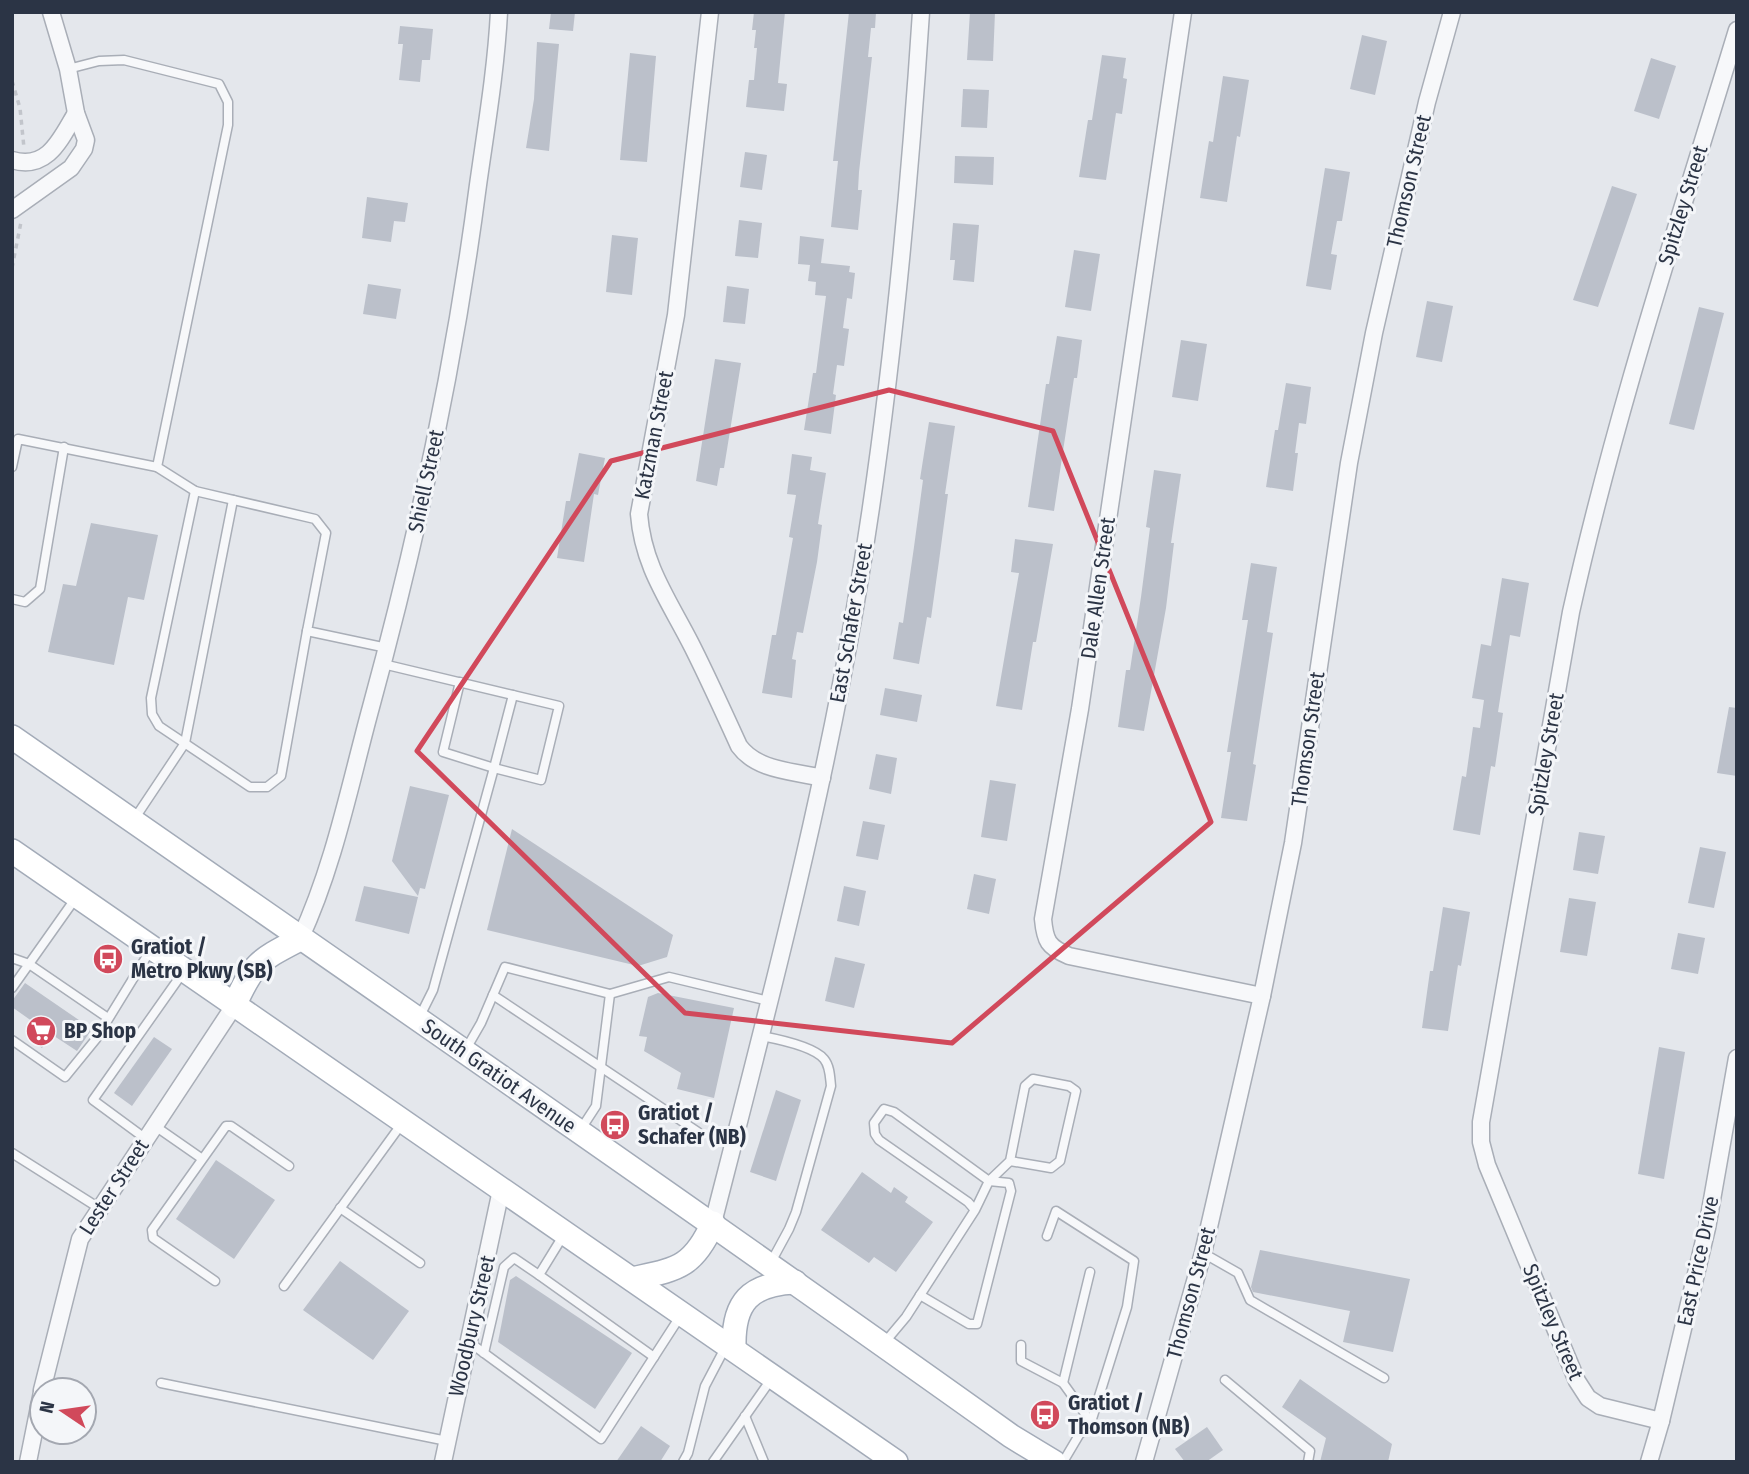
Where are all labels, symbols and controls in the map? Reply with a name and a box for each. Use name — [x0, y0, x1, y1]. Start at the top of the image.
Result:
street label: Thomson Street — [1381, 112, 1437, 250]
street label: Spitzley Street — [1652, 142, 1714, 268]
street label: Katzman Street — [629, 368, 679, 502]
street label: Shiell Street — [402, 427, 450, 535]
street label: Dale Allen Street — [1075, 515, 1121, 661]
street label: East Schafer Street — [824, 541, 878, 705]
street label: Thomson Street — [1286, 670, 1330, 808]
street label: Spitzley Street — [1522, 691, 1570, 817]
place label: Gratiot / Metro Pkwy (SB) — [131, 934, 273, 984]
bus stop icon: Gratiot / Metro Pkwy (SB) — [91, 942, 125, 976]
street label: South Gratiot Avenue — [417, 1013, 581, 1139]
supermarket icon: BP Shop — [24, 1014, 58, 1048]
place label: BP Shop — [64, 1018, 136, 1044]
place label: Gratiot / Schafer (NB) — [638, 1100, 746, 1150]
bus stop icon: Gratiot / Schafer (NB) — [598, 1108, 632, 1142]
street label: Lester Street — [73, 1134, 155, 1240]
street label: East Price Drive — [1672, 1194, 1724, 1328]
street label: Thomson Street — [1161, 1224, 1221, 1362]
street label: Woodbury Street — [443, 1253, 501, 1399]
street label: Spitzley Street — [1517, 1260, 1589, 1384]
north arrow — [28, 1376, 98, 1446]
place label: Gratiot / Thomson (NB) — [1068, 1390, 1189, 1440]
bus stop icon: Gratiot / Thomson (NB) — [1028, 1398, 1062, 1432]
text: N — [34, 1399, 59, 1415]

